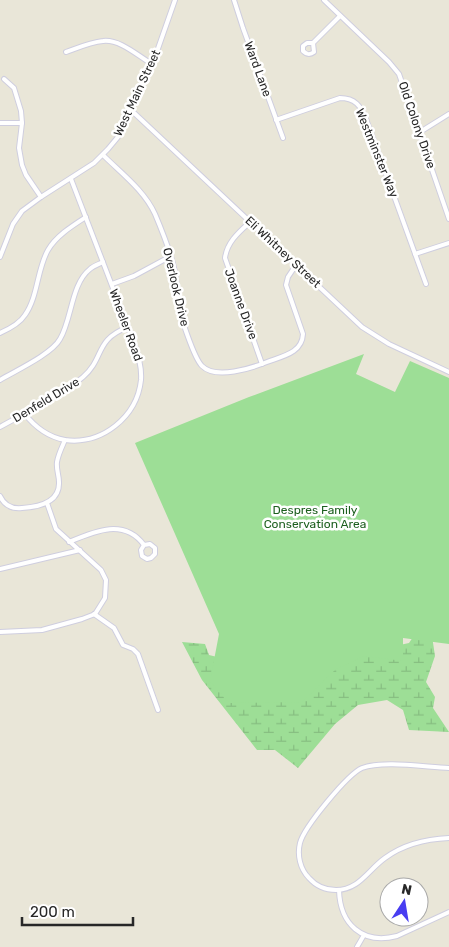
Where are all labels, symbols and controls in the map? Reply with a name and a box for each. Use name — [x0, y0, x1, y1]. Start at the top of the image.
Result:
street label: Ward Lane — [242, 39, 275, 99]
street label: West Main Street — [111, 47, 163, 138]
street label: Old Colony Drive — [396, 80, 439, 171]
street label: Westminster Way — [353, 106, 401, 200]
street label: Eli Whitney Street — [242, 213, 324, 291]
street label: Overlook Drive — [160, 246, 192, 328]
street label: Joanne Drive — [222, 267, 260, 342]
street label: Wheeler Road — [106, 287, 146, 363]
street label: Denfeld Drive — [10, 374, 82, 425]
park label: Despres Family Conservation Area — [264, 503, 366, 531]
north arrow — [379, 877, 429, 927]
text: N — [400, 880, 413, 899]
scale bar — [22, 894, 134, 926]
text: 200 m — [30, 903, 75, 921]

